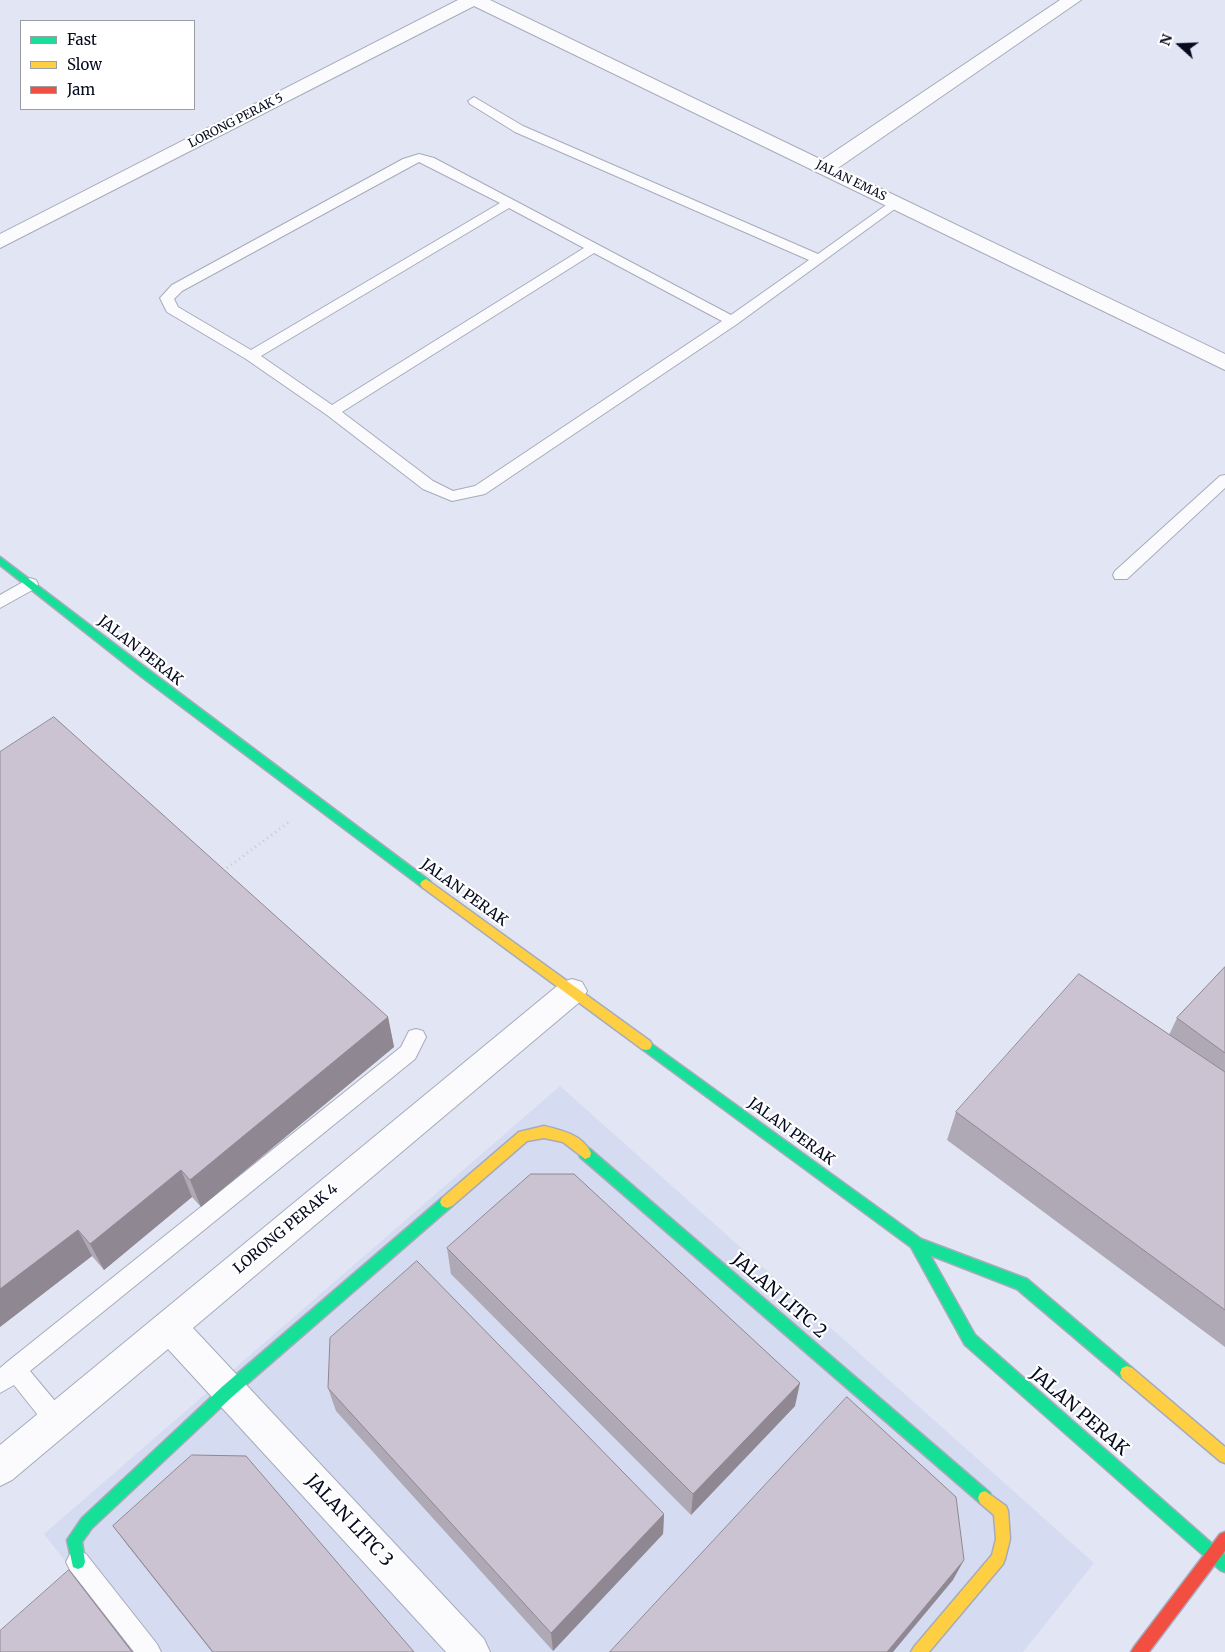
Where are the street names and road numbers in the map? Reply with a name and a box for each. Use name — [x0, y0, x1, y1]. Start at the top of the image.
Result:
street label: LORONG PERAK 5 — [186, 91, 286, 151]
street label: JALAN EMAS — [813, 158, 889, 204]
street label: JALAN PERAK — [94, 612, 186, 690]
street label: JALAN PERAK — [417, 856, 511, 930]
street label: JALAN PERAK — [744, 1095, 838, 1169]
street label: LORONG PERAK 4 — [230, 1180, 342, 1278]
street label: JALAN LITC 2 — [727, 1249, 831, 1343]
street label: JALAN PERAK — [1026, 1364, 1132, 1460]
street label: JALAN LITC 3 — [301, 1470, 397, 1572]

